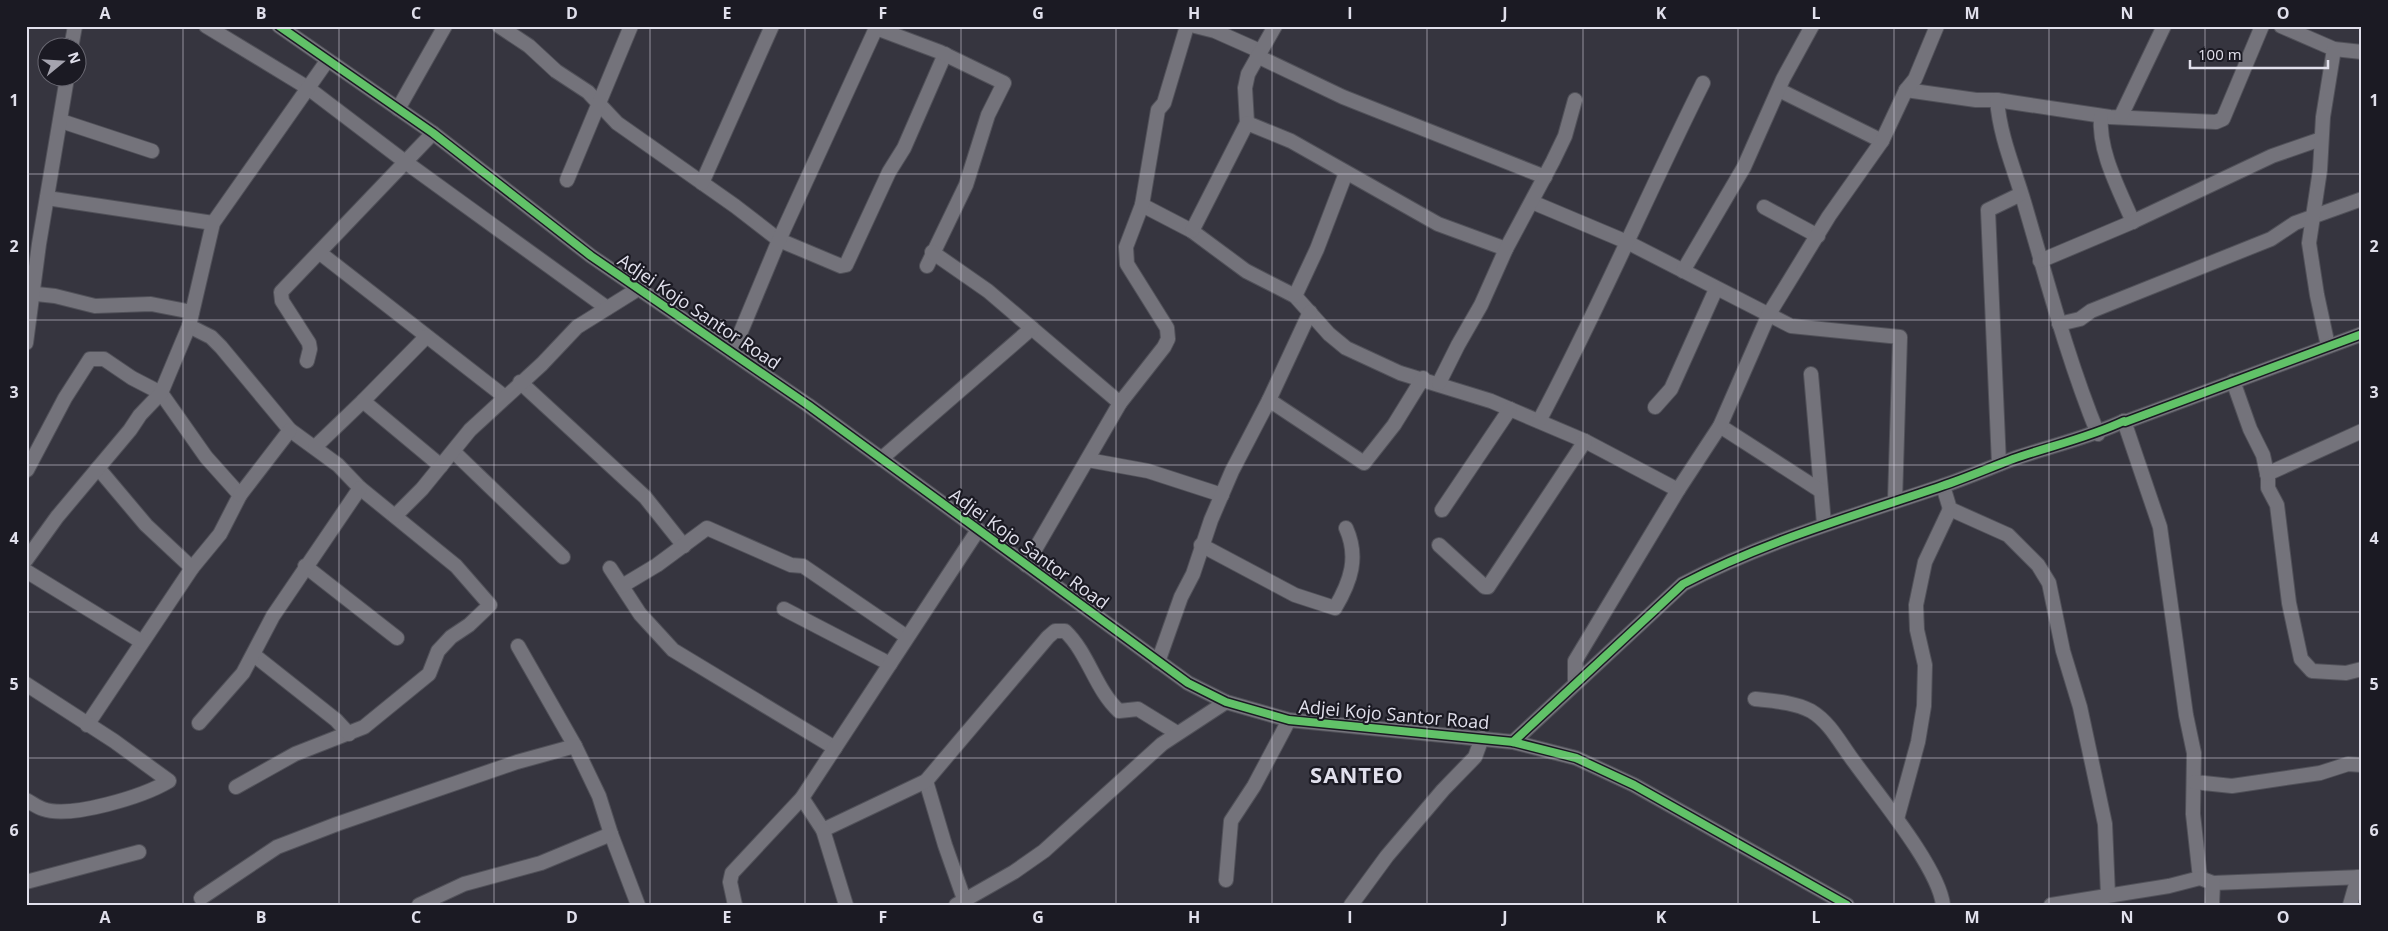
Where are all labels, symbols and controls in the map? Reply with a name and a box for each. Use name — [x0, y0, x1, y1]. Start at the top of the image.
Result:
text: A — [99, 2, 111, 24]
text: B — [256, 2, 266, 24]
text: C — [411, 2, 421, 24]
text: D — [566, 2, 578, 24]
text: E — [723, 2, 732, 24]
text: F — [879, 2, 887, 24]
text: G — [1032, 2, 1044, 24]
text: H — [1188, 2, 1200, 24]
text: I — [1347, 2, 1353, 24]
text: J — [1500, 2, 1508, 24]
text: K — [1656, 2, 1667, 24]
text: L — [1811, 2, 1821, 24]
text: M — [1964, 2, 1980, 24]
text: N — [2120, 2, 2134, 24]
text: O — [2277, 2, 2289, 24]
north arrow — [38, 38, 88, 88]
scale bar — [2190, 38, 2328, 70]
text: 100 m — [2198, 44, 2242, 64]
text: N — [64, 49, 86, 66]
text: 1 — [9, 89, 19, 111]
text: 1 — [2369, 89, 2379, 111]
text: 2 — [9, 235, 19, 257]
text: 2 — [2369, 235, 2379, 257]
street label: Adjei Kojo Santor Road — [614, 248, 786, 375]
text: 3 — [9, 381, 19, 403]
text: 3 — [2369, 381, 2379, 403]
street label: Adjei Kojo Santor Road — [945, 482, 1114, 614]
text: 4 — [9, 527, 19, 549]
text: 4 — [2369, 527, 2379, 549]
text: 5 — [9, 673, 19, 695]
text: 5 — [2369, 673, 2379, 695]
street label: Adjei Kojo Santor Road — [1298, 694, 1490, 734]
district label: SANTEO — [1310, 759, 1404, 789]
text: 6 — [9, 819, 19, 841]
text: 6 — [2369, 819, 2379, 841]
text: A — [99, 906, 111, 928]
text: B — [256, 906, 266, 928]
text: C — [411, 906, 421, 928]
text: D — [566, 906, 578, 928]
text: E — [723, 906, 732, 928]
text: F — [879, 906, 887, 928]
text: G — [1032, 906, 1044, 928]
text: H — [1188, 906, 1200, 928]
text: I — [1347, 906, 1353, 928]
text: J — [1500, 906, 1508, 928]
text: K — [1656, 906, 1667, 928]
text: L — [1811, 906, 1821, 928]
text: M — [1964, 906, 1980, 928]
text: N — [2120, 906, 2134, 928]
text: O — [2277, 906, 2289, 928]

